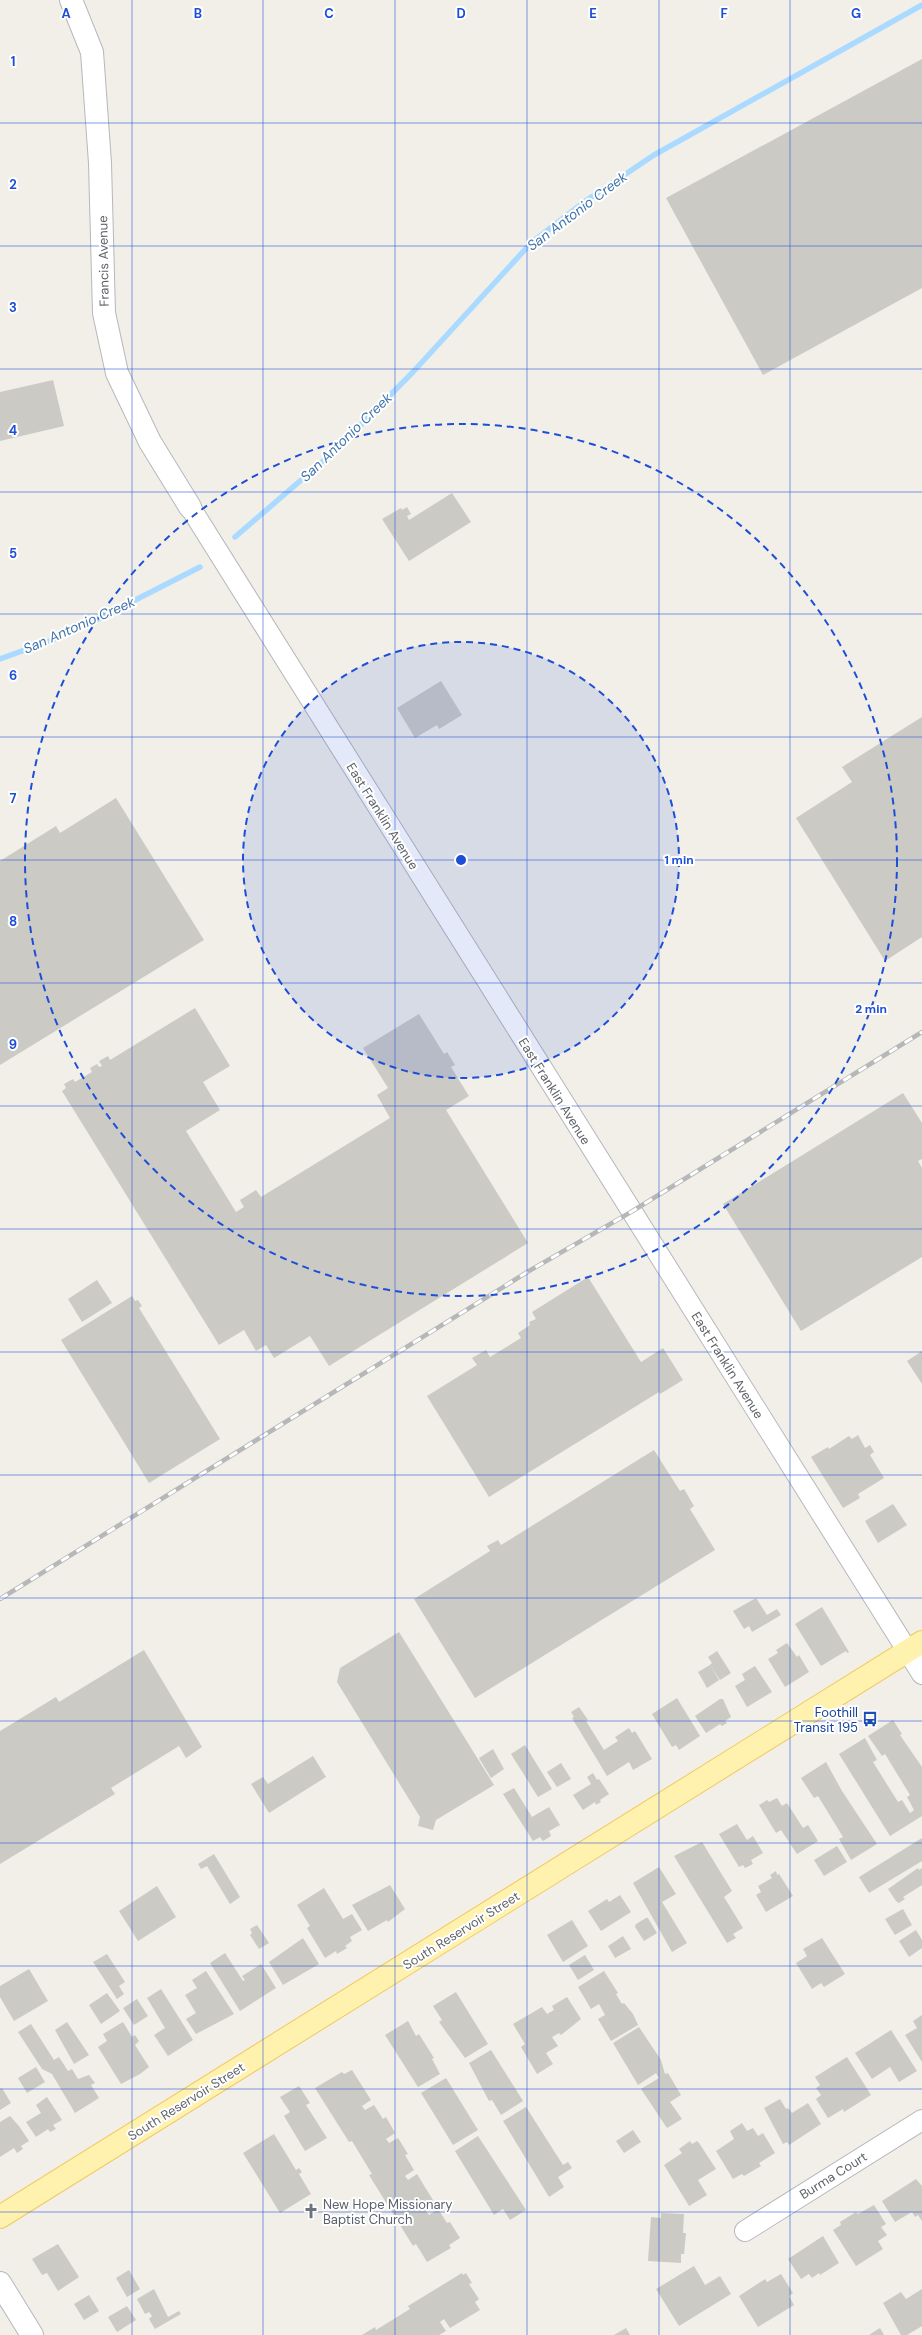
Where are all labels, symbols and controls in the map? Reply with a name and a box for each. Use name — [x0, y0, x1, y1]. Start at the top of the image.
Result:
text: A — [61, 5, 71, 22]
text: B — [194, 5, 202, 22]
text: C — [324, 5, 334, 22]
text: D — [456, 5, 466, 22]
text: E — [589, 5, 597, 22]
text: F — [720, 5, 728, 22]
text: G — [851, 5, 861, 22]
text: 1 — [11, 53, 15, 70]
water label: San Antonio Creek — [523, 167, 631, 254]
text: 2 — [9, 176, 17, 193]
street label: Francis Avenue — [94, 215, 113, 307]
text: 3 — [9, 299, 17, 316]
water label: San Antonio Creek — [296, 388, 396, 485]
text: 4 — [9, 422, 17, 439]
text: 5 — [9, 545, 17, 562]
water label: San Antonio Creek — [20, 592, 139, 658]
text: 6 — [9, 667, 17, 684]
street label: East Franklin Avenue — [343, 760, 422, 873]
text: 7 — [10, 790, 17, 807]
text: 1 min — [664, 852, 694, 868]
centre of rings — [454, 853, 468, 867]
text: 8 — [9, 913, 17, 930]
text: 2 min — [855, 1001, 887, 1017]
street label: East Franklin Avenue — [515, 1035, 594, 1148]
text: 9 — [9, 1036, 17, 1053]
street label: East Franklin Avenue — [688, 1309, 767, 1422]
place label: Foothill Transit 195 — [794, 1704, 858, 1736]
bus stop icon: Foothill Transit 195 — [861, 1710, 879, 1728]
street label: South Reservoir Street — [400, 1888, 523, 1973]
street label: South Reservoir Street — [125, 2059, 248, 2144]
street label: Burma Court — [796, 2148, 870, 2203]
place label: New Hope Missionary Baptist Church — [323, 2196, 453, 2228]
church icon: New Hope Missionary Baptist Church — [302, 2202, 320, 2220]

